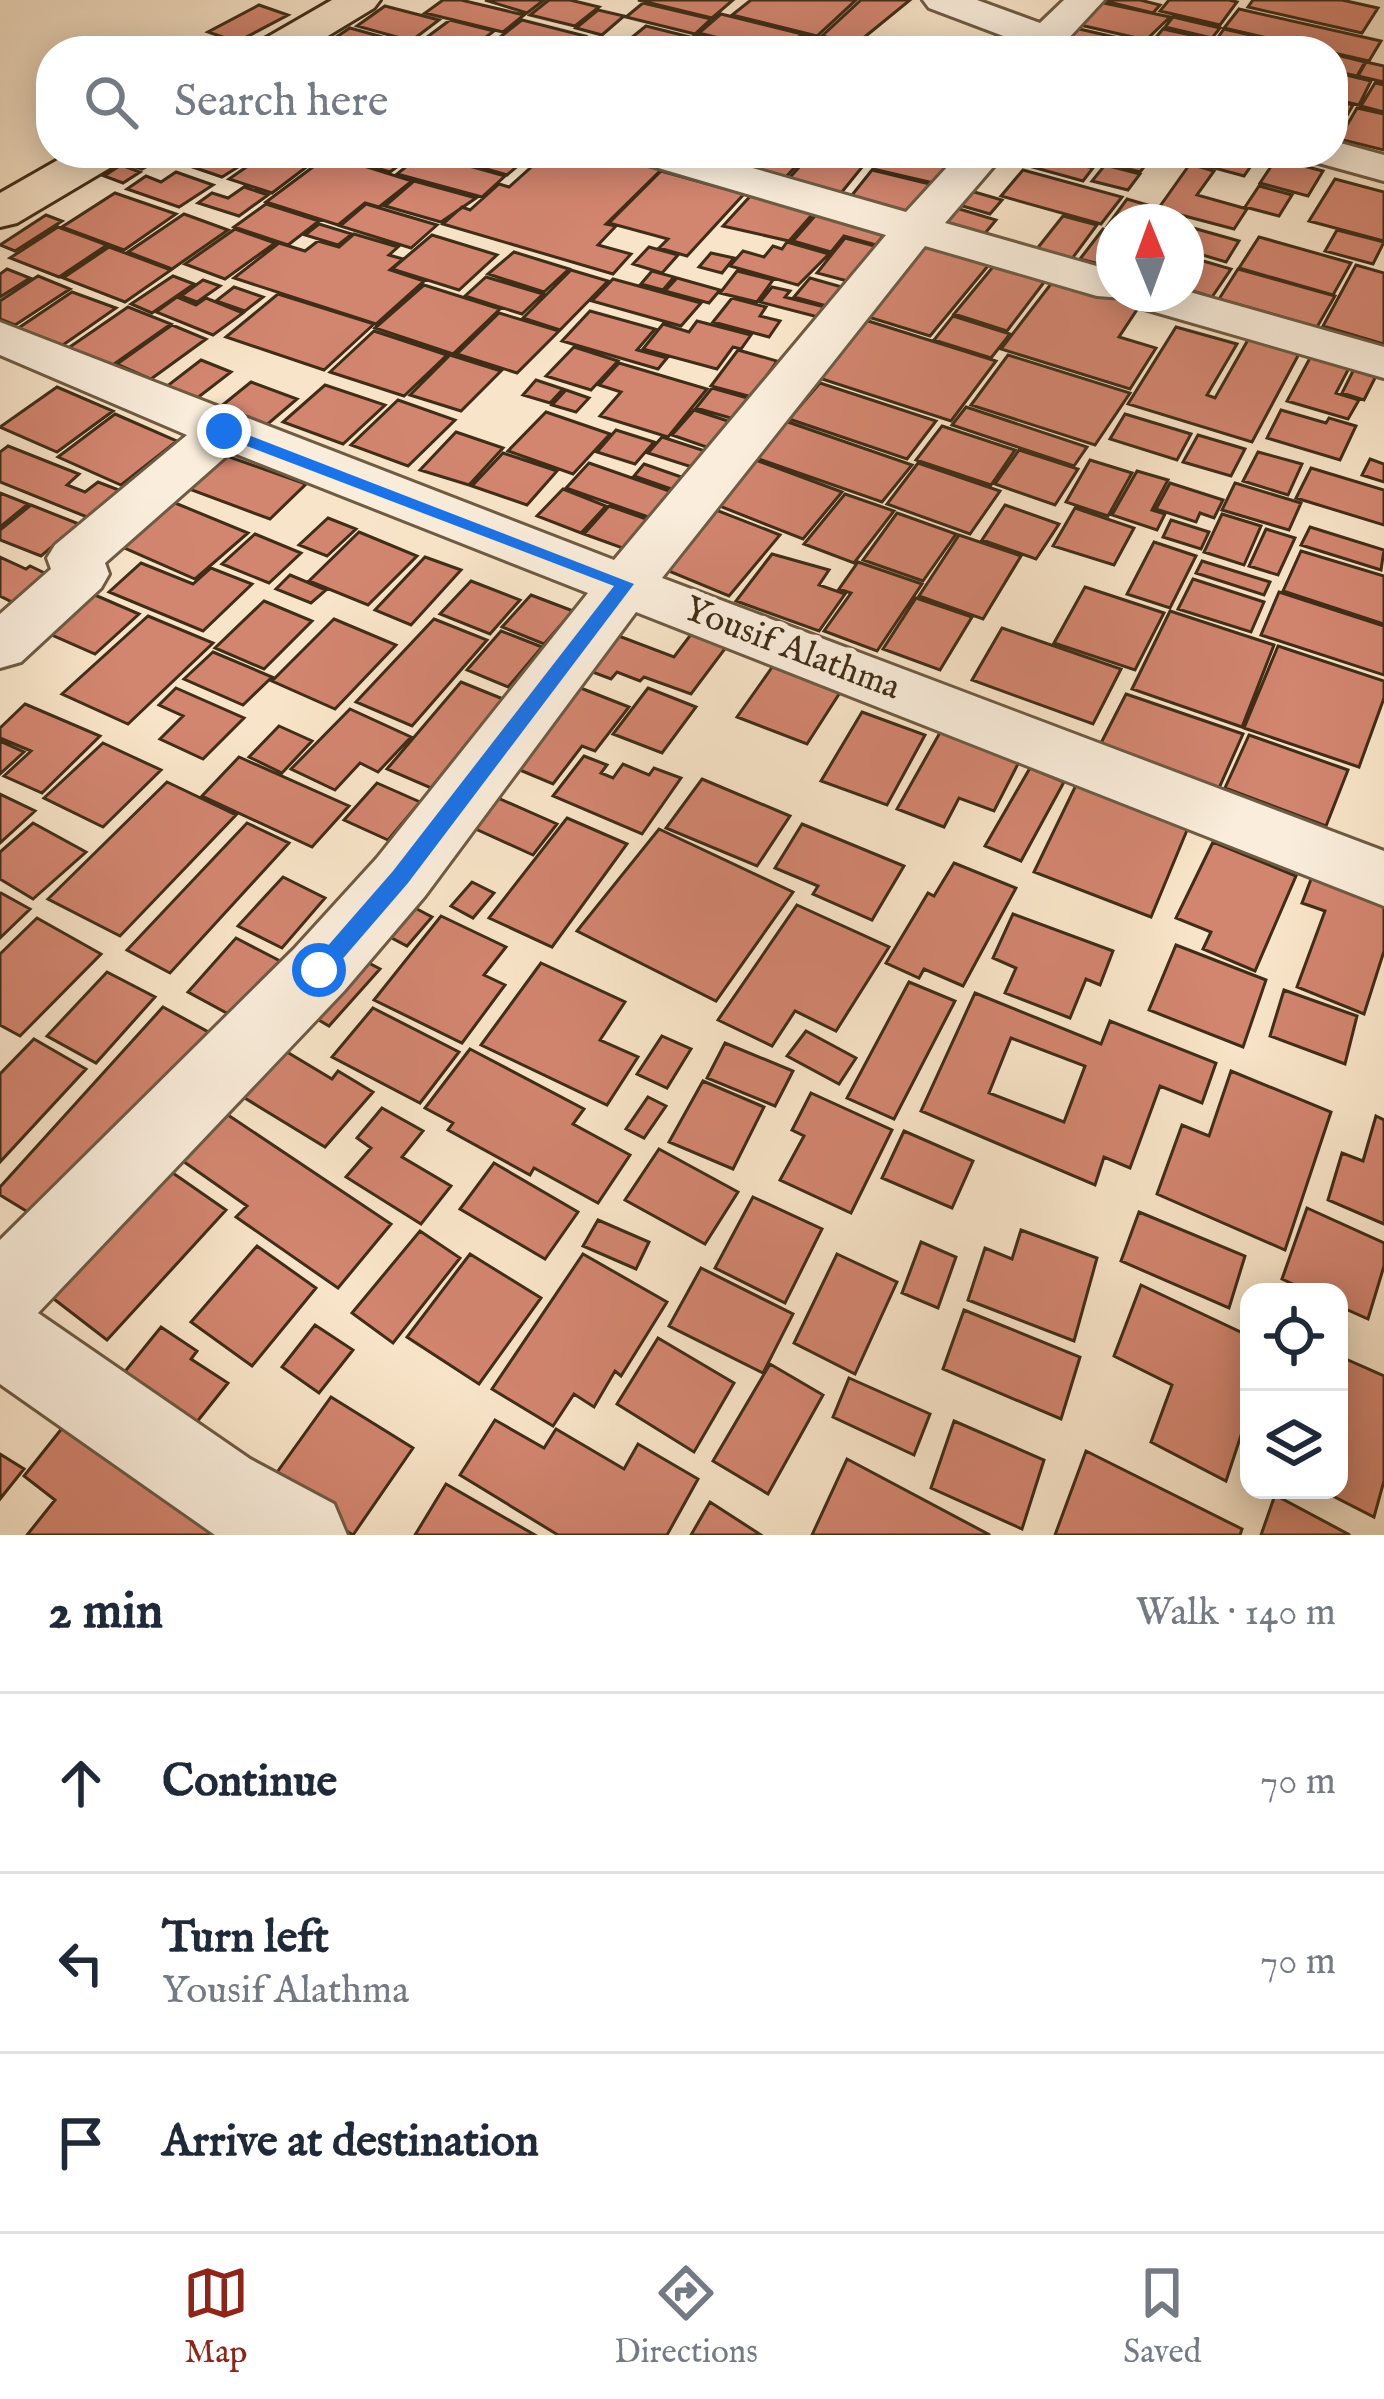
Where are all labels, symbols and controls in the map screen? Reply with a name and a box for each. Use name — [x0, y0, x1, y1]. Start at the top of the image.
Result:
search box — [36, 36, 1348, 168]
icon: search — [78, 69, 144, 135]
text: Search here — [174, 74, 388, 131]
north arrow — [1096, 204, 1204, 312]
route end — [197, 404, 251, 458]
street label: Yousif Alathma — [677, 587, 907, 711]
route start — [292, 943, 346, 997]
map controls — [1240, 1283, 1348, 1499]
button: locate — [1240, 1283, 1348, 1391]
button: layers — [1240, 1391, 1348, 1499]
text: 2 min — [48, 1581, 163, 1646]
text: Walk · 140 m — [1136, 1589, 1336, 1638]
icon: ahead — [48, 1750, 114, 1816]
text: Continue — [162, 1754, 337, 1811]
text: 70 m — [1260, 1758, 1336, 1807]
text: Turn left — [162, 1910, 329, 1967]
icon: left — [48, 1930, 114, 1996]
text: 70 m — [1260, 1938, 1336, 1987]
text: Yousif Alathma — [162, 1967, 409, 2016]
icon: arrive — [48, 2110, 114, 2176]
text: Arrive at destination — [162, 2114, 539, 2171]
tab: Map — [183, 2260, 249, 2374]
tab: Directions — [614, 2260, 758, 2374]
tab: Saved — [1123, 2260, 1201, 2374]

